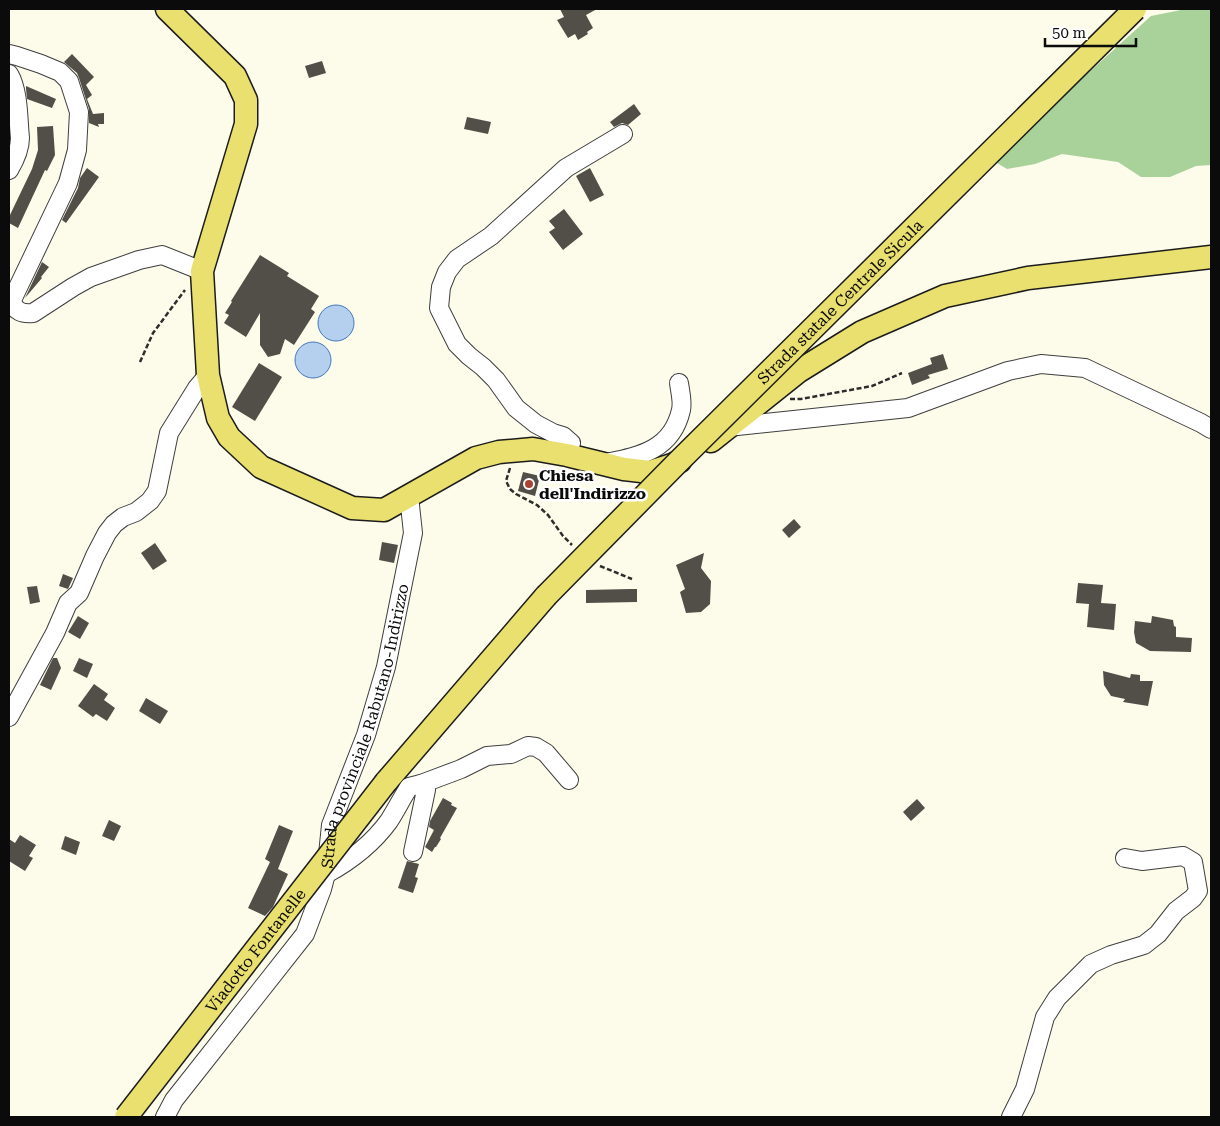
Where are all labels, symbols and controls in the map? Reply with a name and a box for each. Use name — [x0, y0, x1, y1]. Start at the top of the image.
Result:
scale bar — [1045, 15, 1136, 47]
text: 50 m — [1052, 24, 1087, 42]
street label: Strada statale Centrale Sicula — [753, 215, 927, 388]
place label: Chiesa dell'Indirizzo — [539, 466, 646, 503]
marker: Chiesa dell'Indirizzo — [523, 478, 535, 490]
street label: Strada provinciale Rabutano-Indirizzo — [317, 582, 412, 869]
street label: Viadotto Fontanelle — [201, 884, 310, 1016]

